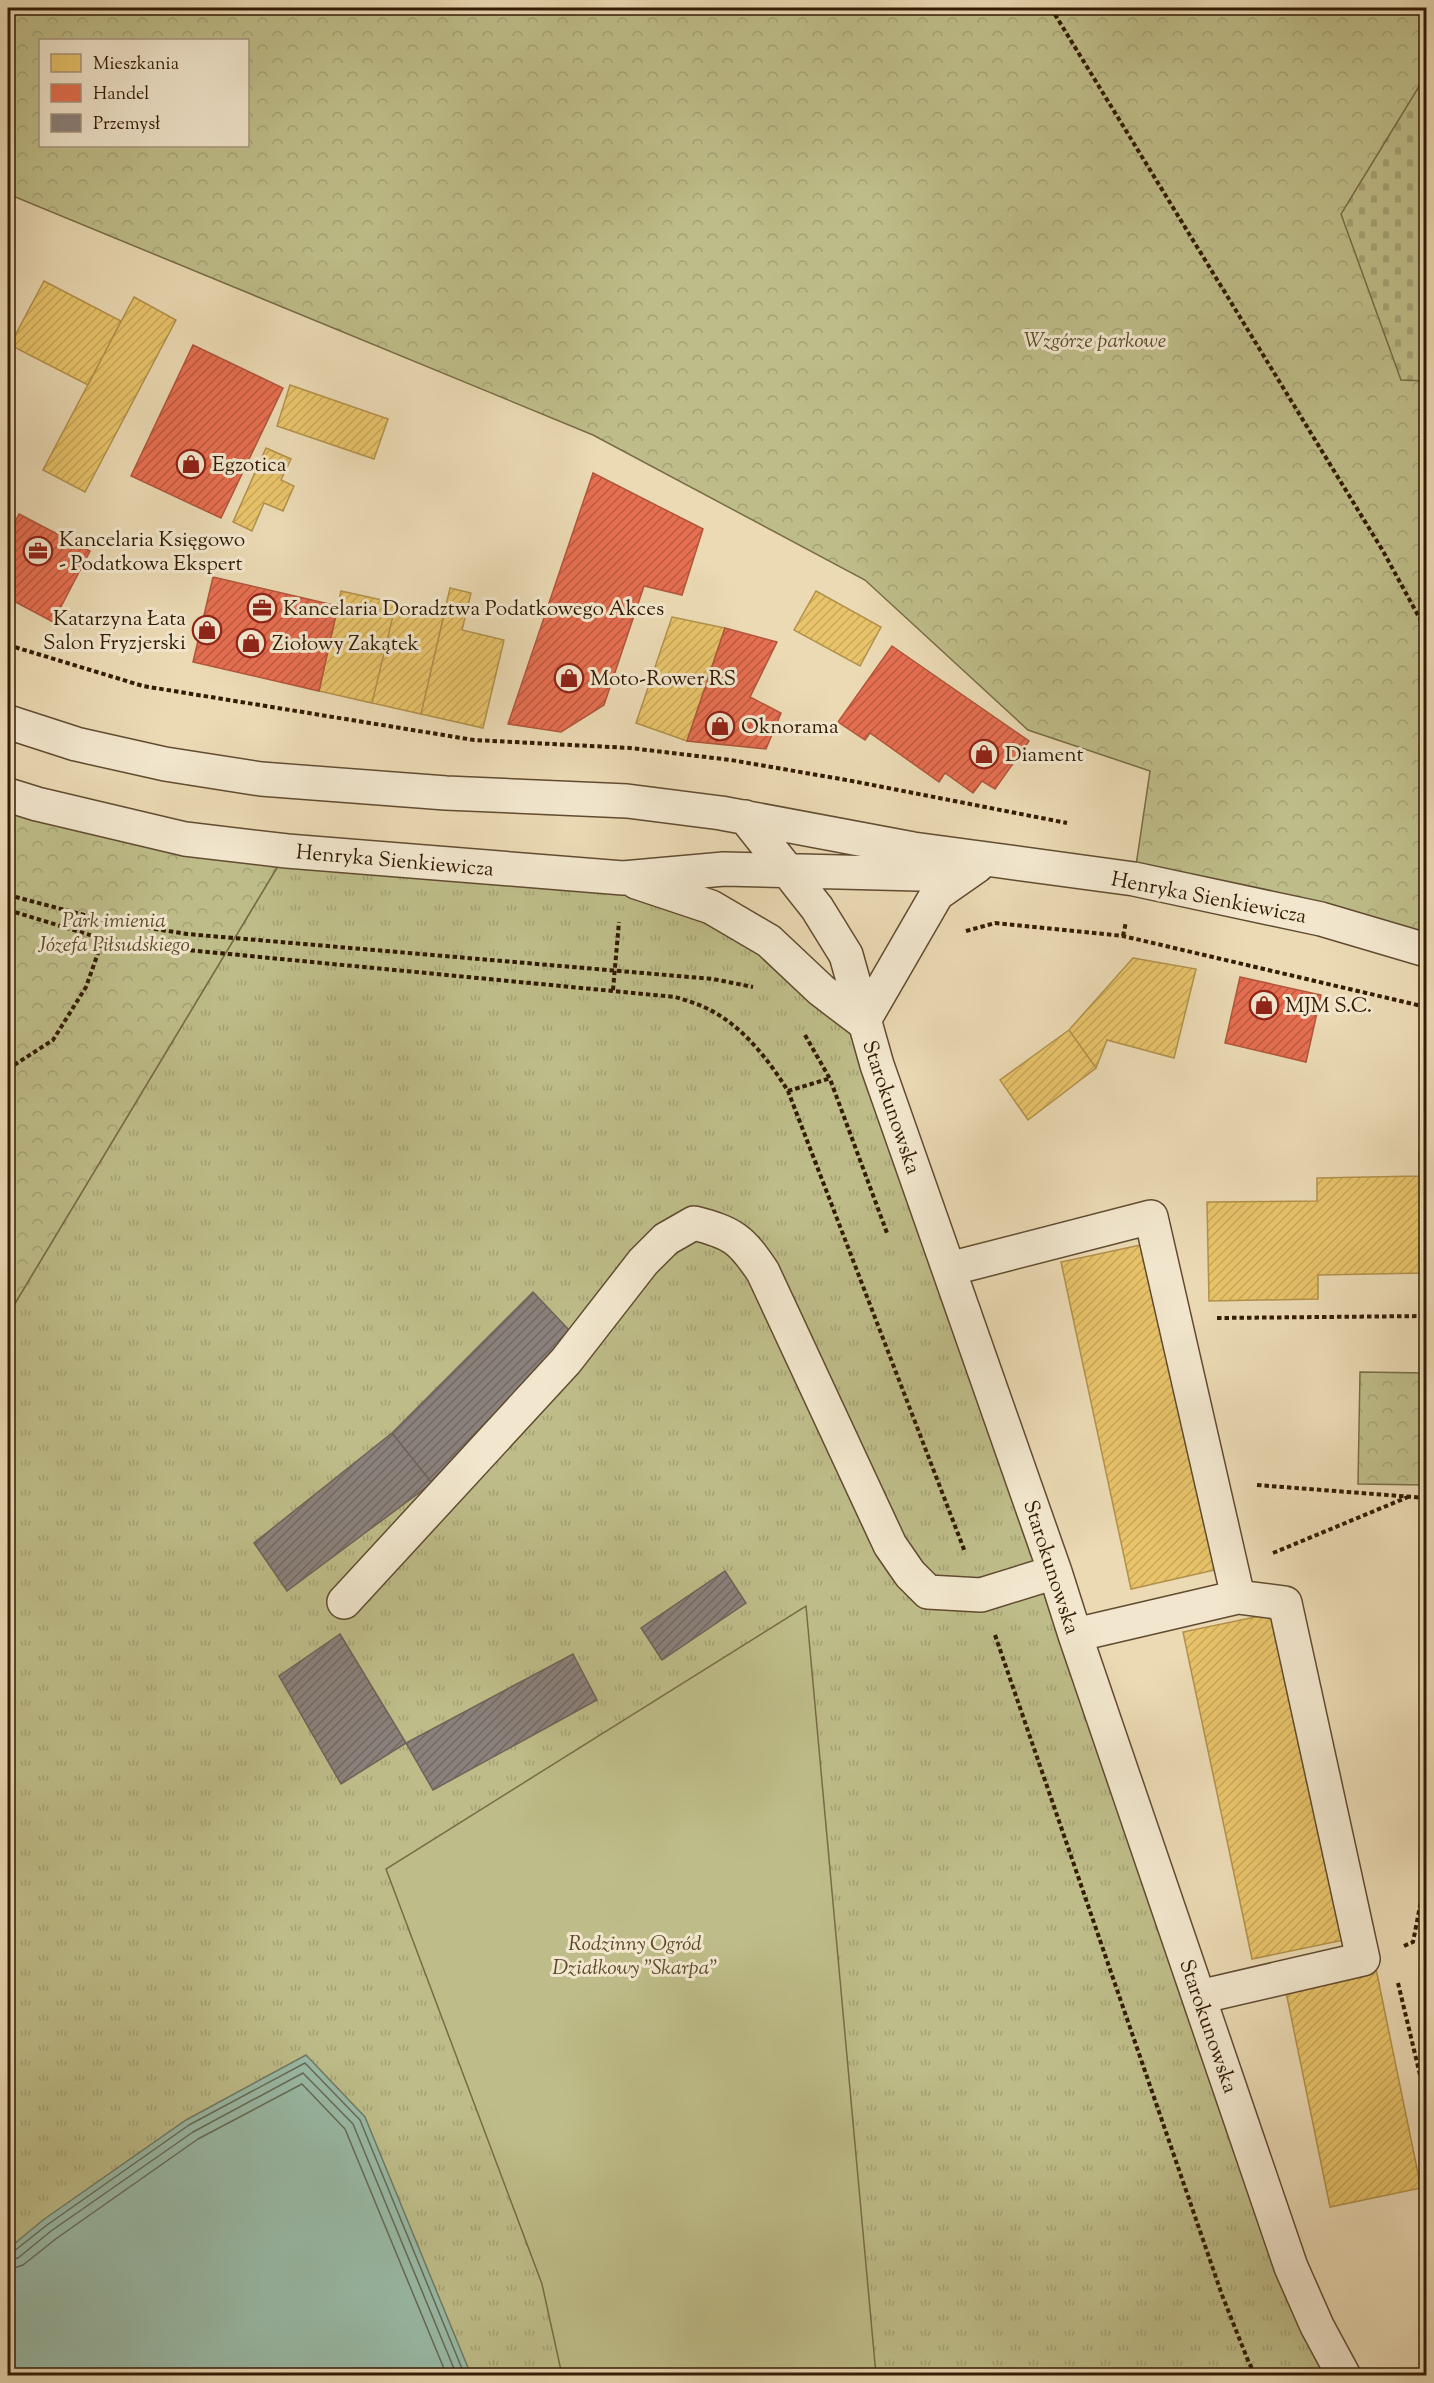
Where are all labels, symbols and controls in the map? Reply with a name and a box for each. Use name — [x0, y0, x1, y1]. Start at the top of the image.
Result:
legend — [39, 39, 249, 147]
text: Mieszkania — [93, 52, 179, 78]
text: Handel — [93, 82, 149, 108]
text: Przemysł — [93, 112, 160, 138]
park label: Wzgórze parkowe — [1024, 327, 1166, 357]
shop icon: Egzotica — [175, 448, 207, 480]
place label: Egzotica — [212, 451, 287, 481]
place label: Kancelaria Księgowo - Podatkowa Ekspert — [59, 526, 245, 580]
office icon: Kancelaria Księgowo - Podatkowa Ekspert — [22, 535, 54, 567]
office icon: Kancelaria Doradztwa Podatkowego Akces — [246, 592, 278, 624]
place label: Kancelaria Doradztwa Podatkowego Akces — [283, 595, 664, 625]
place label: Katarzyna Łata Salon Fryzjerski — [43, 605, 186, 659]
shop icon: Katarzyna Łata Salon Fryzjerski — [191, 614, 223, 646]
shop icon: Ziołowy Zakątek — [235, 627, 267, 659]
place label: Ziołowy Zakątek — [272, 630, 420, 660]
shop icon: Moto-Rower RS — [553, 662, 585, 694]
place label: Moto-Rower RS — [590, 665, 736, 695]
shop icon: Oknorama — [704, 710, 736, 742]
place label: Oknorama — [741, 713, 839, 743]
shop icon: Diament — [968, 738, 1000, 770]
place label: Diament — [1005, 741, 1084, 771]
street label: Henryka Sienkiewicza — [295, 838, 495, 886]
street label: Henryka Sienkiewicza — [1108, 865, 1309, 933]
park label: Park imienia Józefa Piłsudskiego — [37, 907, 190, 961]
shop icon: MJM S.C. — [1248, 989, 1280, 1021]
place label: MJM S.C. — [1285, 992, 1372, 1022]
street label: Starokunowska — [853, 1037, 927, 1179]
street label: Starokunowska — [1014, 1497, 1086, 1639]
park label: Rodzinny Ogród Działkowy "Skarpa" — [552, 1930, 718, 1984]
street label: Starokunowska — [1170, 1956, 1244, 2098]

